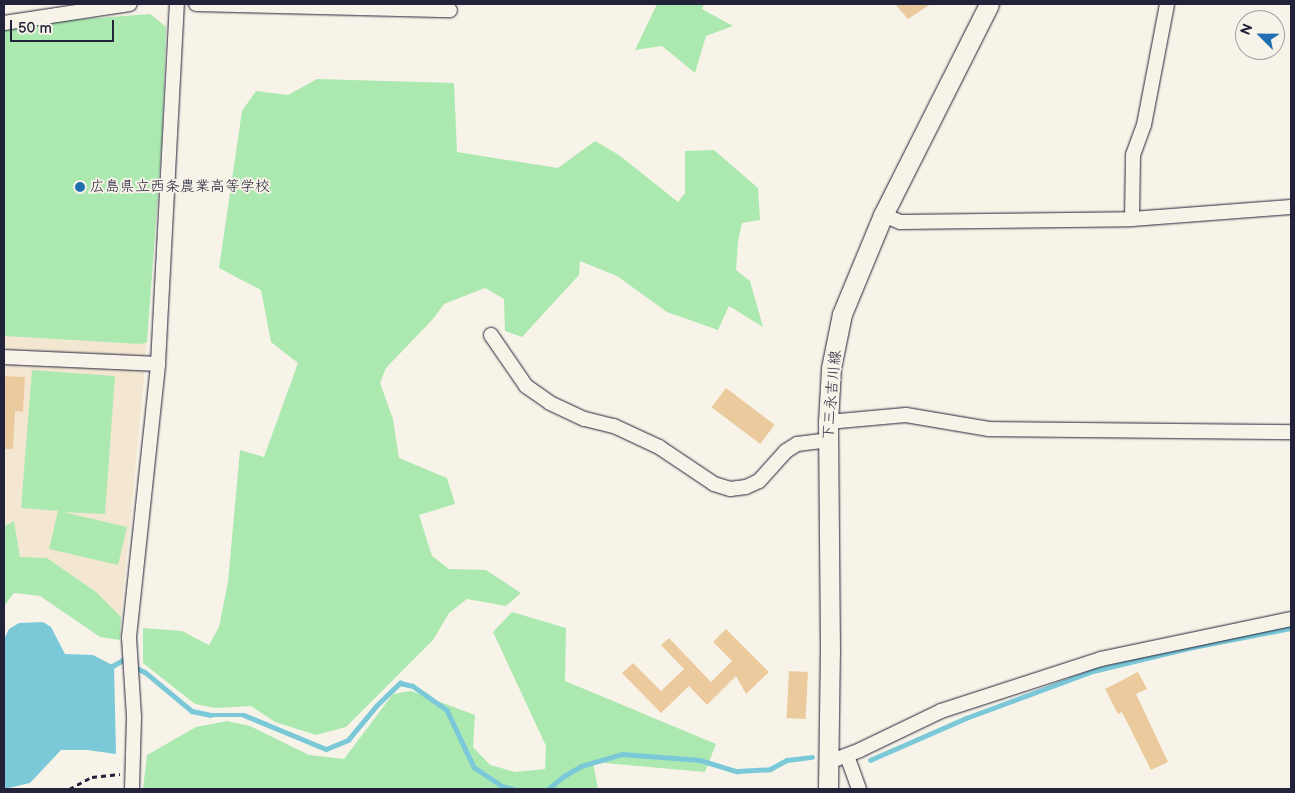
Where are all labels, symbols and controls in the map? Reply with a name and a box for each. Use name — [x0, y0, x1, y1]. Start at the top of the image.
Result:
scale bar — [12, 10, 116, 42]
north arrow — [1235, 10, 1285, 60]
text: 50 m — [18, 19, 52, 38]
text: N — [1237, 21, 1257, 38]
place label: 広島県立西条農業高等学校 — [90, 178, 270, 196]
marker: 広島県立西条農業高等学校 — [74, 181, 86, 193]
street label: 下三永吉川線 — [819, 349, 845, 441]

